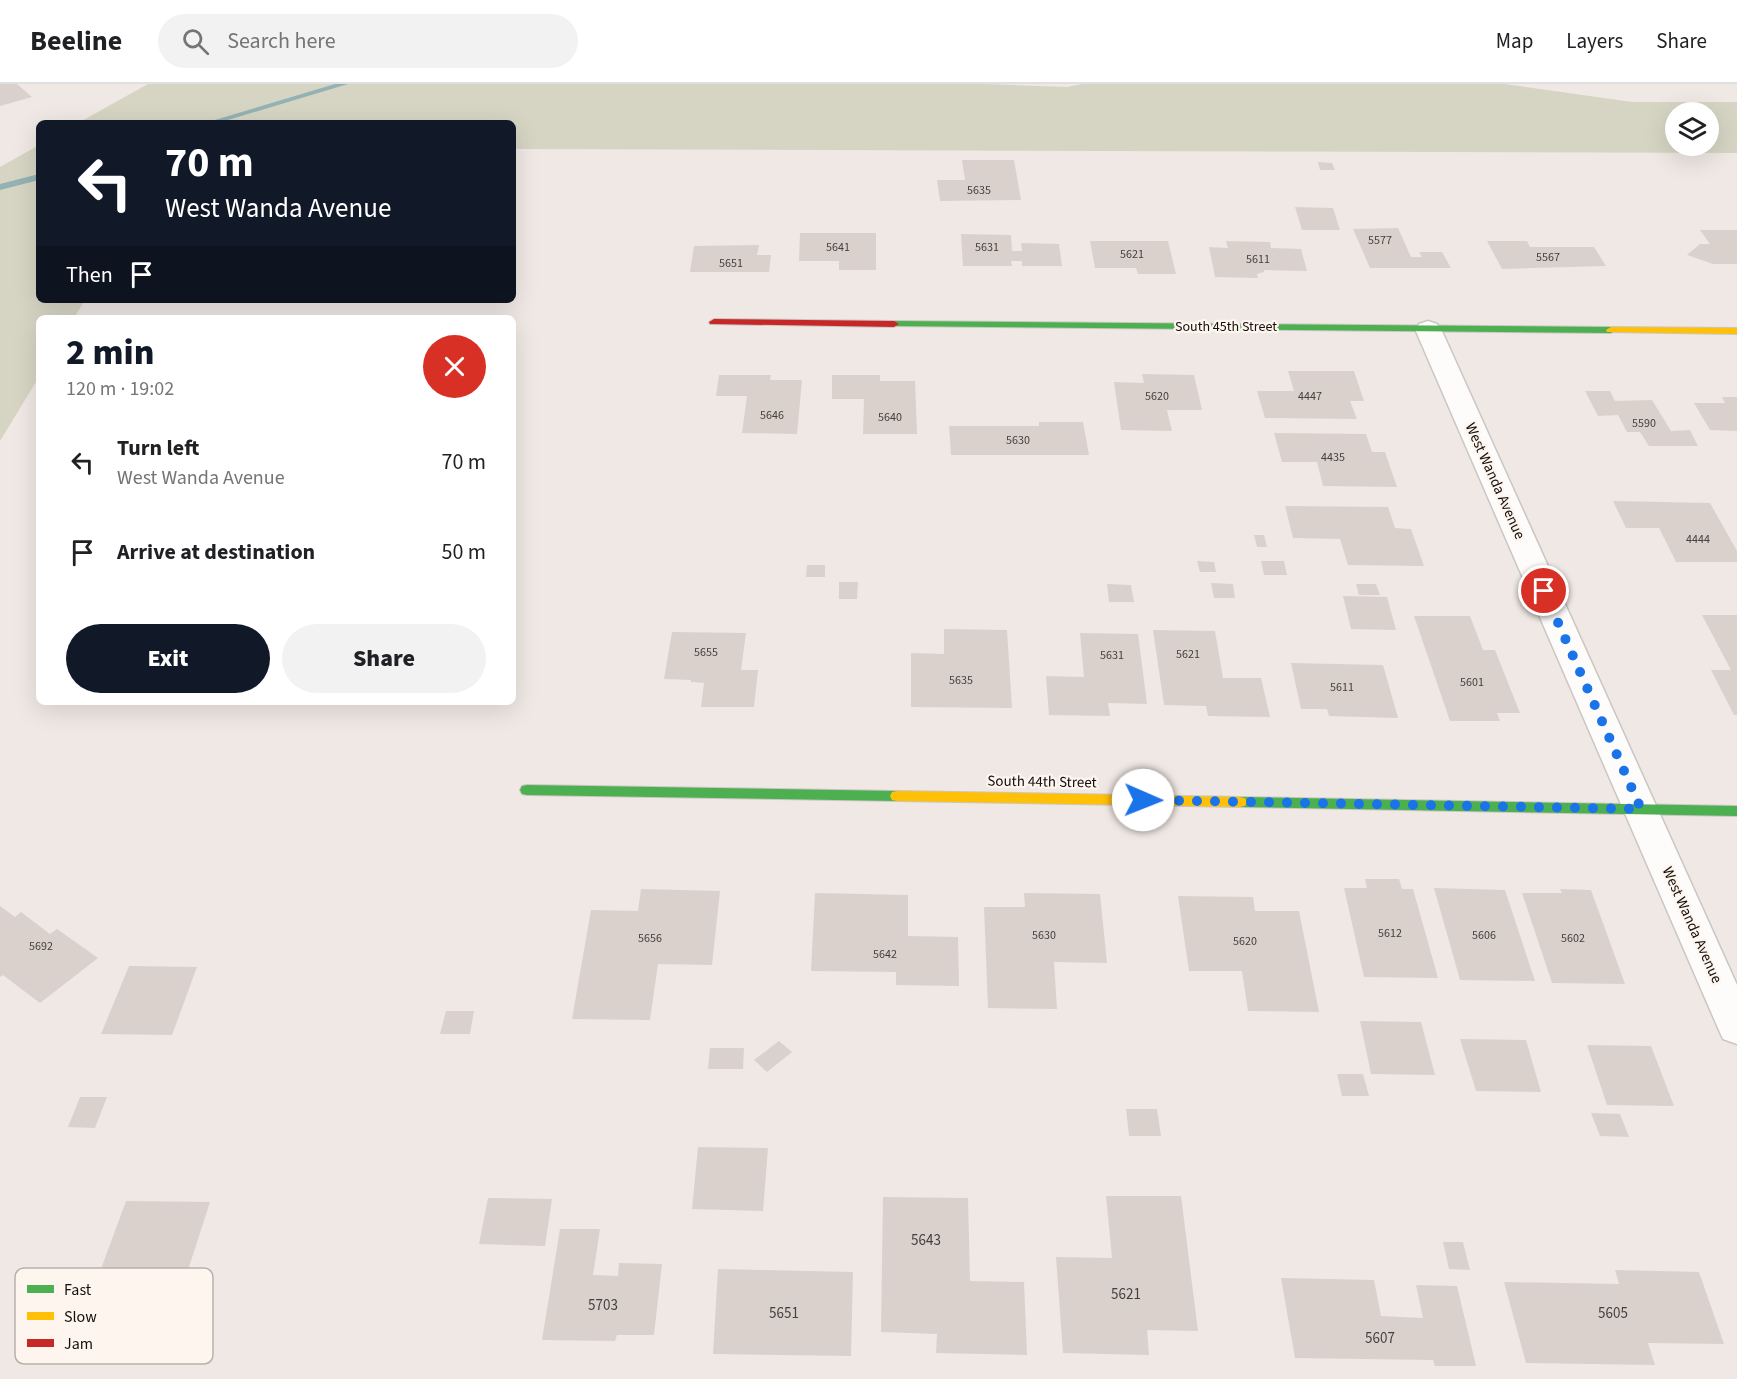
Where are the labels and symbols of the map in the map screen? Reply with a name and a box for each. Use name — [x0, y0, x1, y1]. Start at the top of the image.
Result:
house number: 5635 — [967, 182, 991, 199]
house number: 5577 — [1368, 232, 1392, 249]
house number: 5641 — [826, 239, 850, 256]
house number: 5631 — [975, 239, 999, 256]
house number: 5621 — [1120, 246, 1144, 263]
house number: 5567 — [1536, 249, 1560, 266]
house number: 5611 — [1246, 251, 1270, 268]
house number: 5651 — [719, 255, 743, 272]
street label: South 45th Street — [1175, 317, 1277, 337]
house number: 5620 — [1145, 388, 1169, 405]
house number: 4447 — [1298, 388, 1322, 405]
house number: 5646 — [760, 407, 784, 424]
house number: 5640 — [878, 409, 902, 426]
house number: 5590 — [1632, 415, 1656, 432]
street label: West Wanda Avenue — [1460, 419, 1530, 543]
house number: 5630 — [1006, 432, 1030, 449]
house number: 4435 — [1321, 449, 1345, 466]
house number: 4444 — [1686, 531, 1710, 548]
pin — [1518, 565, 1569, 616]
house number: 5655 — [694, 644, 718, 661]
house number: 5621 — [1176, 646, 1200, 663]
house number: 5631 — [1100, 647, 1124, 664]
house number: 5635 — [949, 672, 973, 689]
house number: 5601 — [1460, 674, 1484, 691]
house number: 5611 — [1330, 679, 1354, 696]
position arrow — [1111, 768, 1175, 832]
street label: South 44th Street — [987, 771, 1097, 793]
street label: West Wanda Avenue — [1657, 863, 1727, 987]
house number: 5612 — [1378, 925, 1402, 942]
house number: 5630 — [1032, 927, 1056, 944]
house number: 5606 — [1472, 927, 1496, 944]
house number: 5656 — [638, 930, 662, 947]
house number: 5602 — [1561, 930, 1585, 947]
house number: 5620 — [1233, 933, 1257, 950]
house number: 5692 — [29, 938, 53, 955]
house number: 5642 — [873, 946, 897, 963]
house number: 5643 — [911, 1230, 941, 1251]
legend — [15, 1268, 213, 1364]
text: Fast — [64, 1279, 92, 1301]
house number: 5621 — [1111, 1284, 1141, 1305]
house number: 5703 — [588, 1295, 618, 1316]
house number: 5651 — [769, 1303, 799, 1324]
house number: 5605 — [1598, 1303, 1628, 1324]
text: Slow — [64, 1306, 97, 1328]
house number: 5607 — [1365, 1328, 1395, 1349]
text: Jam — [64, 1333, 93, 1355]

